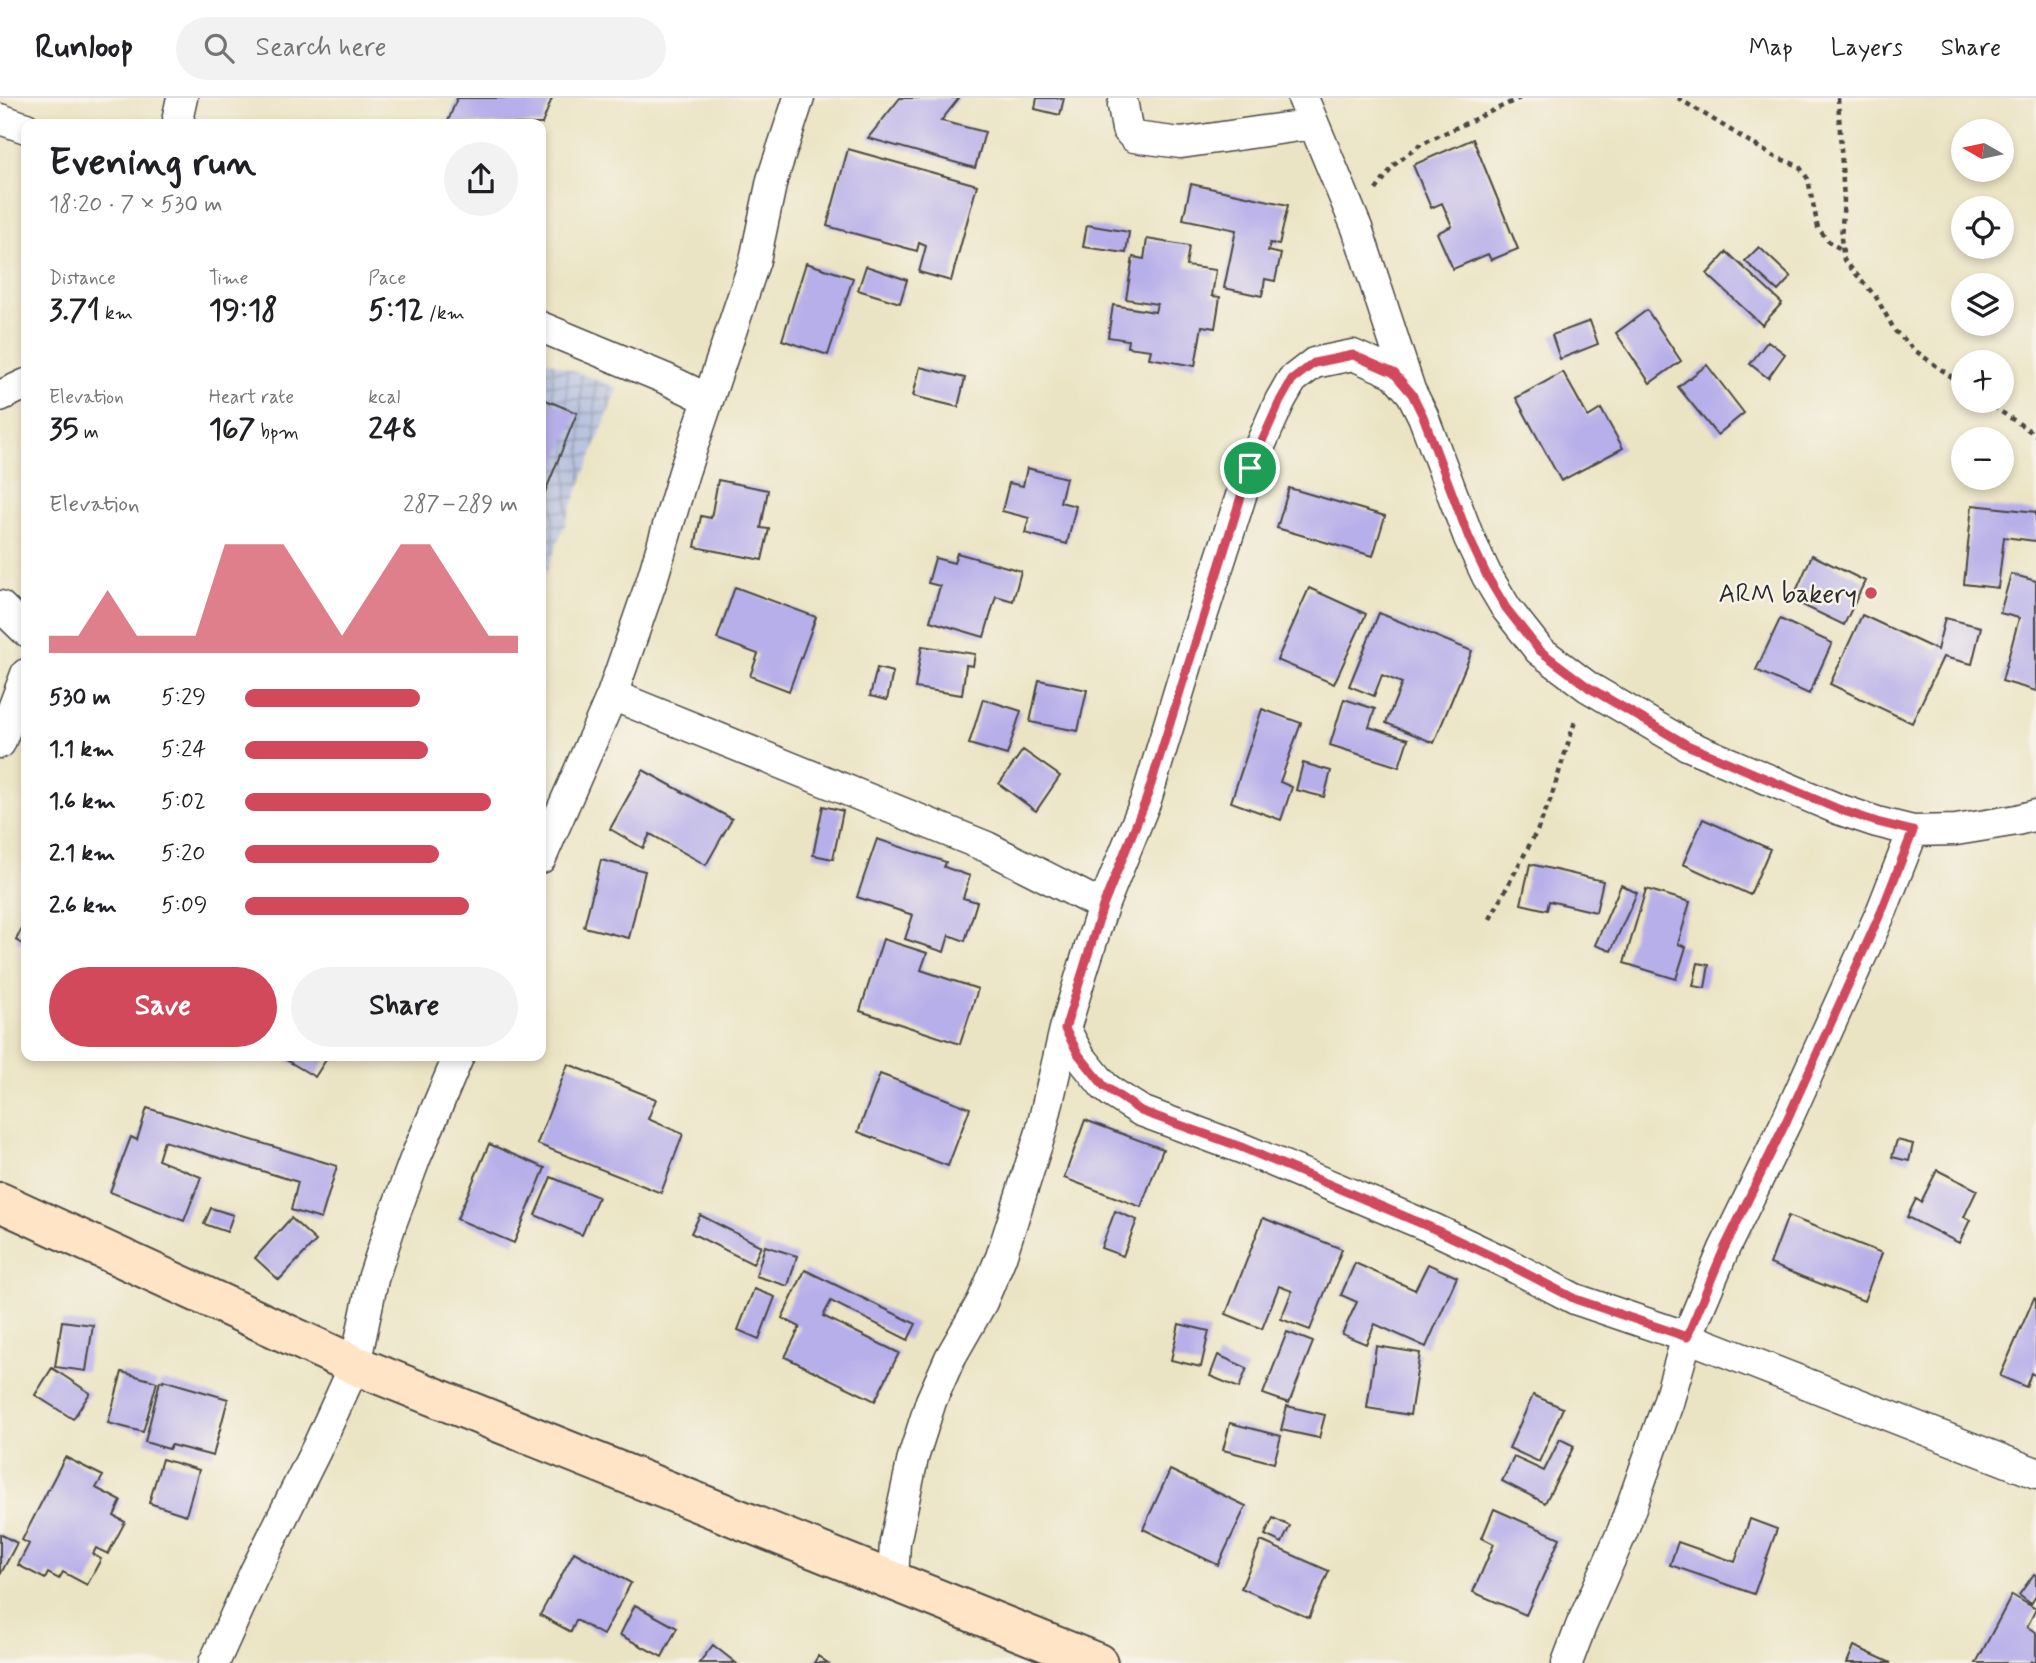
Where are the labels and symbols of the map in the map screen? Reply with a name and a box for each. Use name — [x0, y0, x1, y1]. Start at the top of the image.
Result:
north arrow — [1951, 119, 2014, 182]
pin — [1220, 438, 1280, 498]
place label: ARM bakery — [1719, 578, 1857, 612]
marker: ARM bakery — [1863, 585, 1879, 601]

